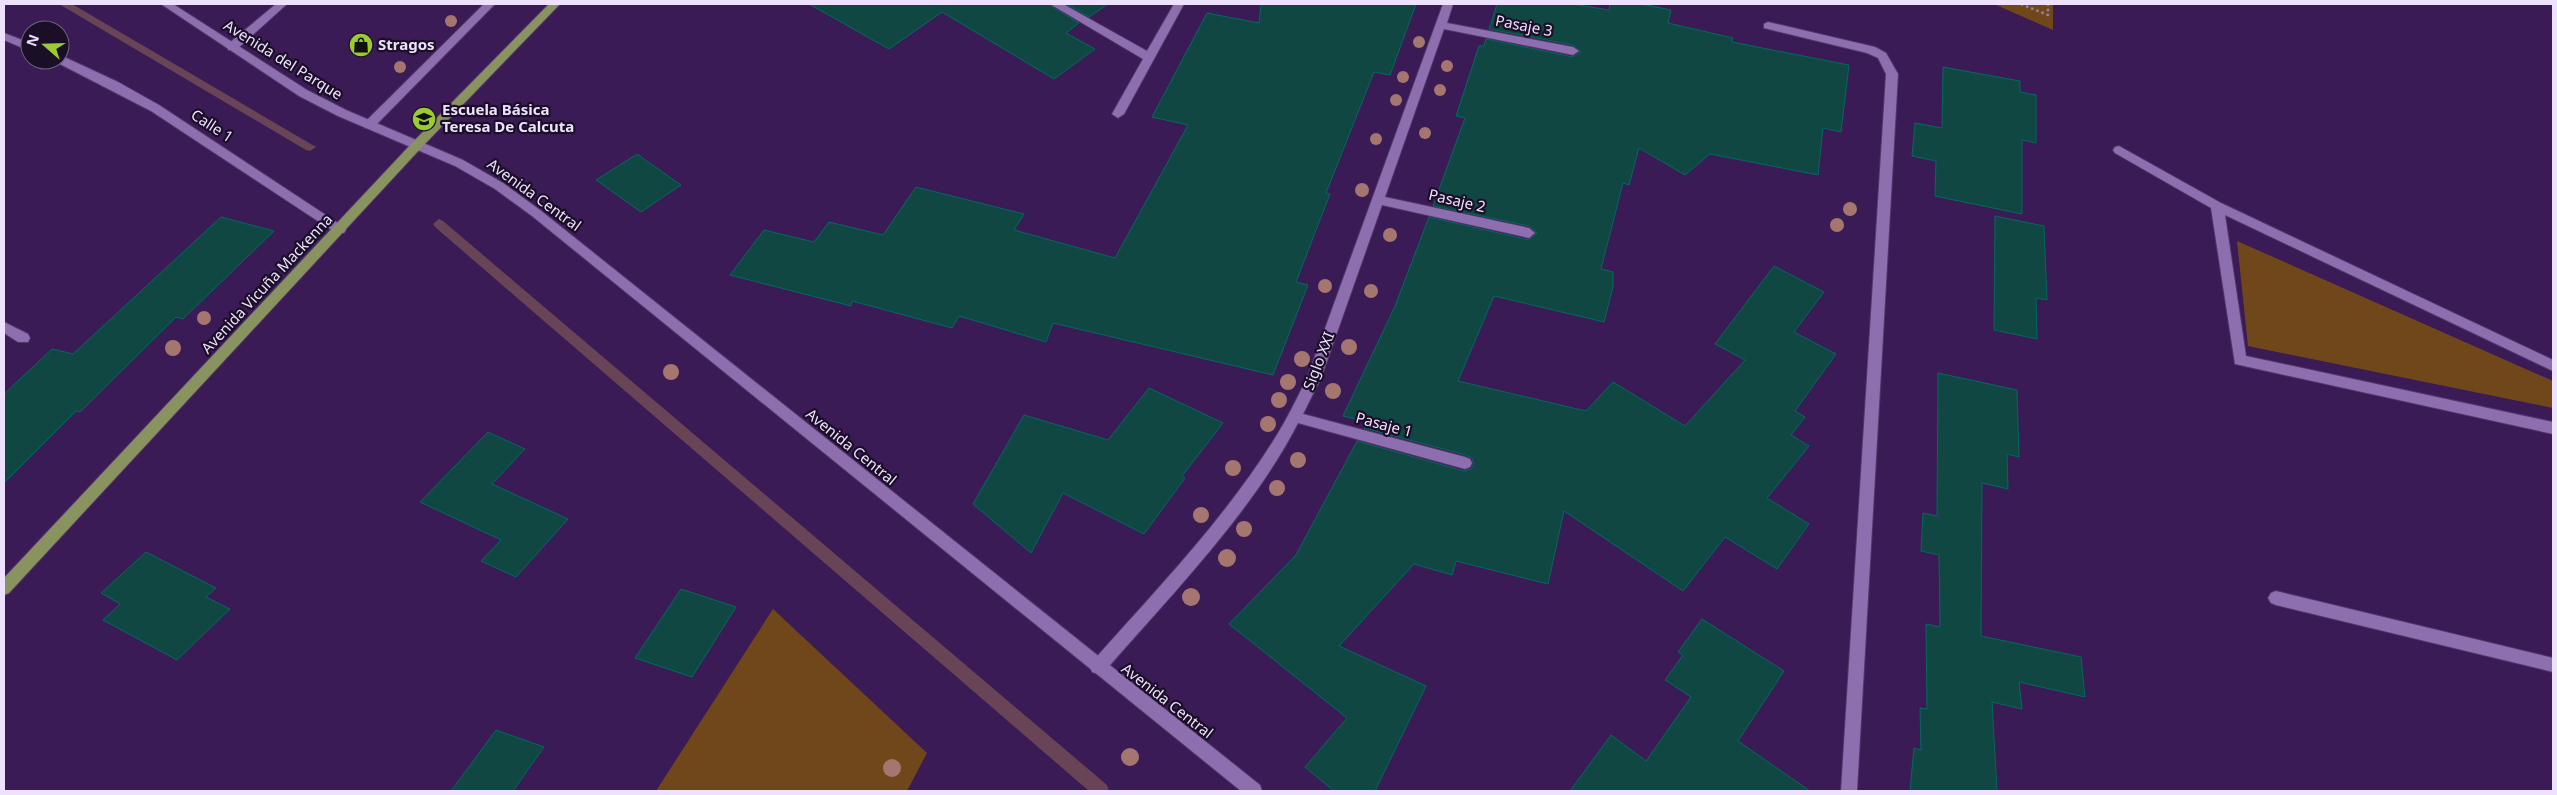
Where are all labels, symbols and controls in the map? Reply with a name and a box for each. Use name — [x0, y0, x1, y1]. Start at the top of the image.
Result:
street label: Pasaje 3 — [1494, 10, 1555, 40]
street label: Avenida del Parque — [220, 15, 347, 104]
north arrow — [20, 20, 70, 70]
text: N — [21, 32, 43, 49]
shop icon: Stragos — [348, 32, 374, 58]
place label: Stragos — [378, 34, 435, 54]
place label: Escuela Básica Teresa De Calcuta — [442, 99, 574, 136]
street label: Calle 1 — [188, 104, 238, 146]
school or university icon: Escuela Básica Teresa De Calcuta — [411, 106, 437, 132]
street label: Avenida Central — [484, 153, 585, 235]
street label: Pasaje 2 — [1427, 184, 1488, 216]
street label: Avenida Vicuña Mackenna — [196, 209, 336, 357]
street label: Siglo XXI — [1298, 329, 1338, 393]
street label: Avenida Central — [802, 403, 901, 489]
street label: Pasaje 1 — [1354, 407, 1415, 441]
street label: Avenida Central — [1118, 658, 1218, 742]

